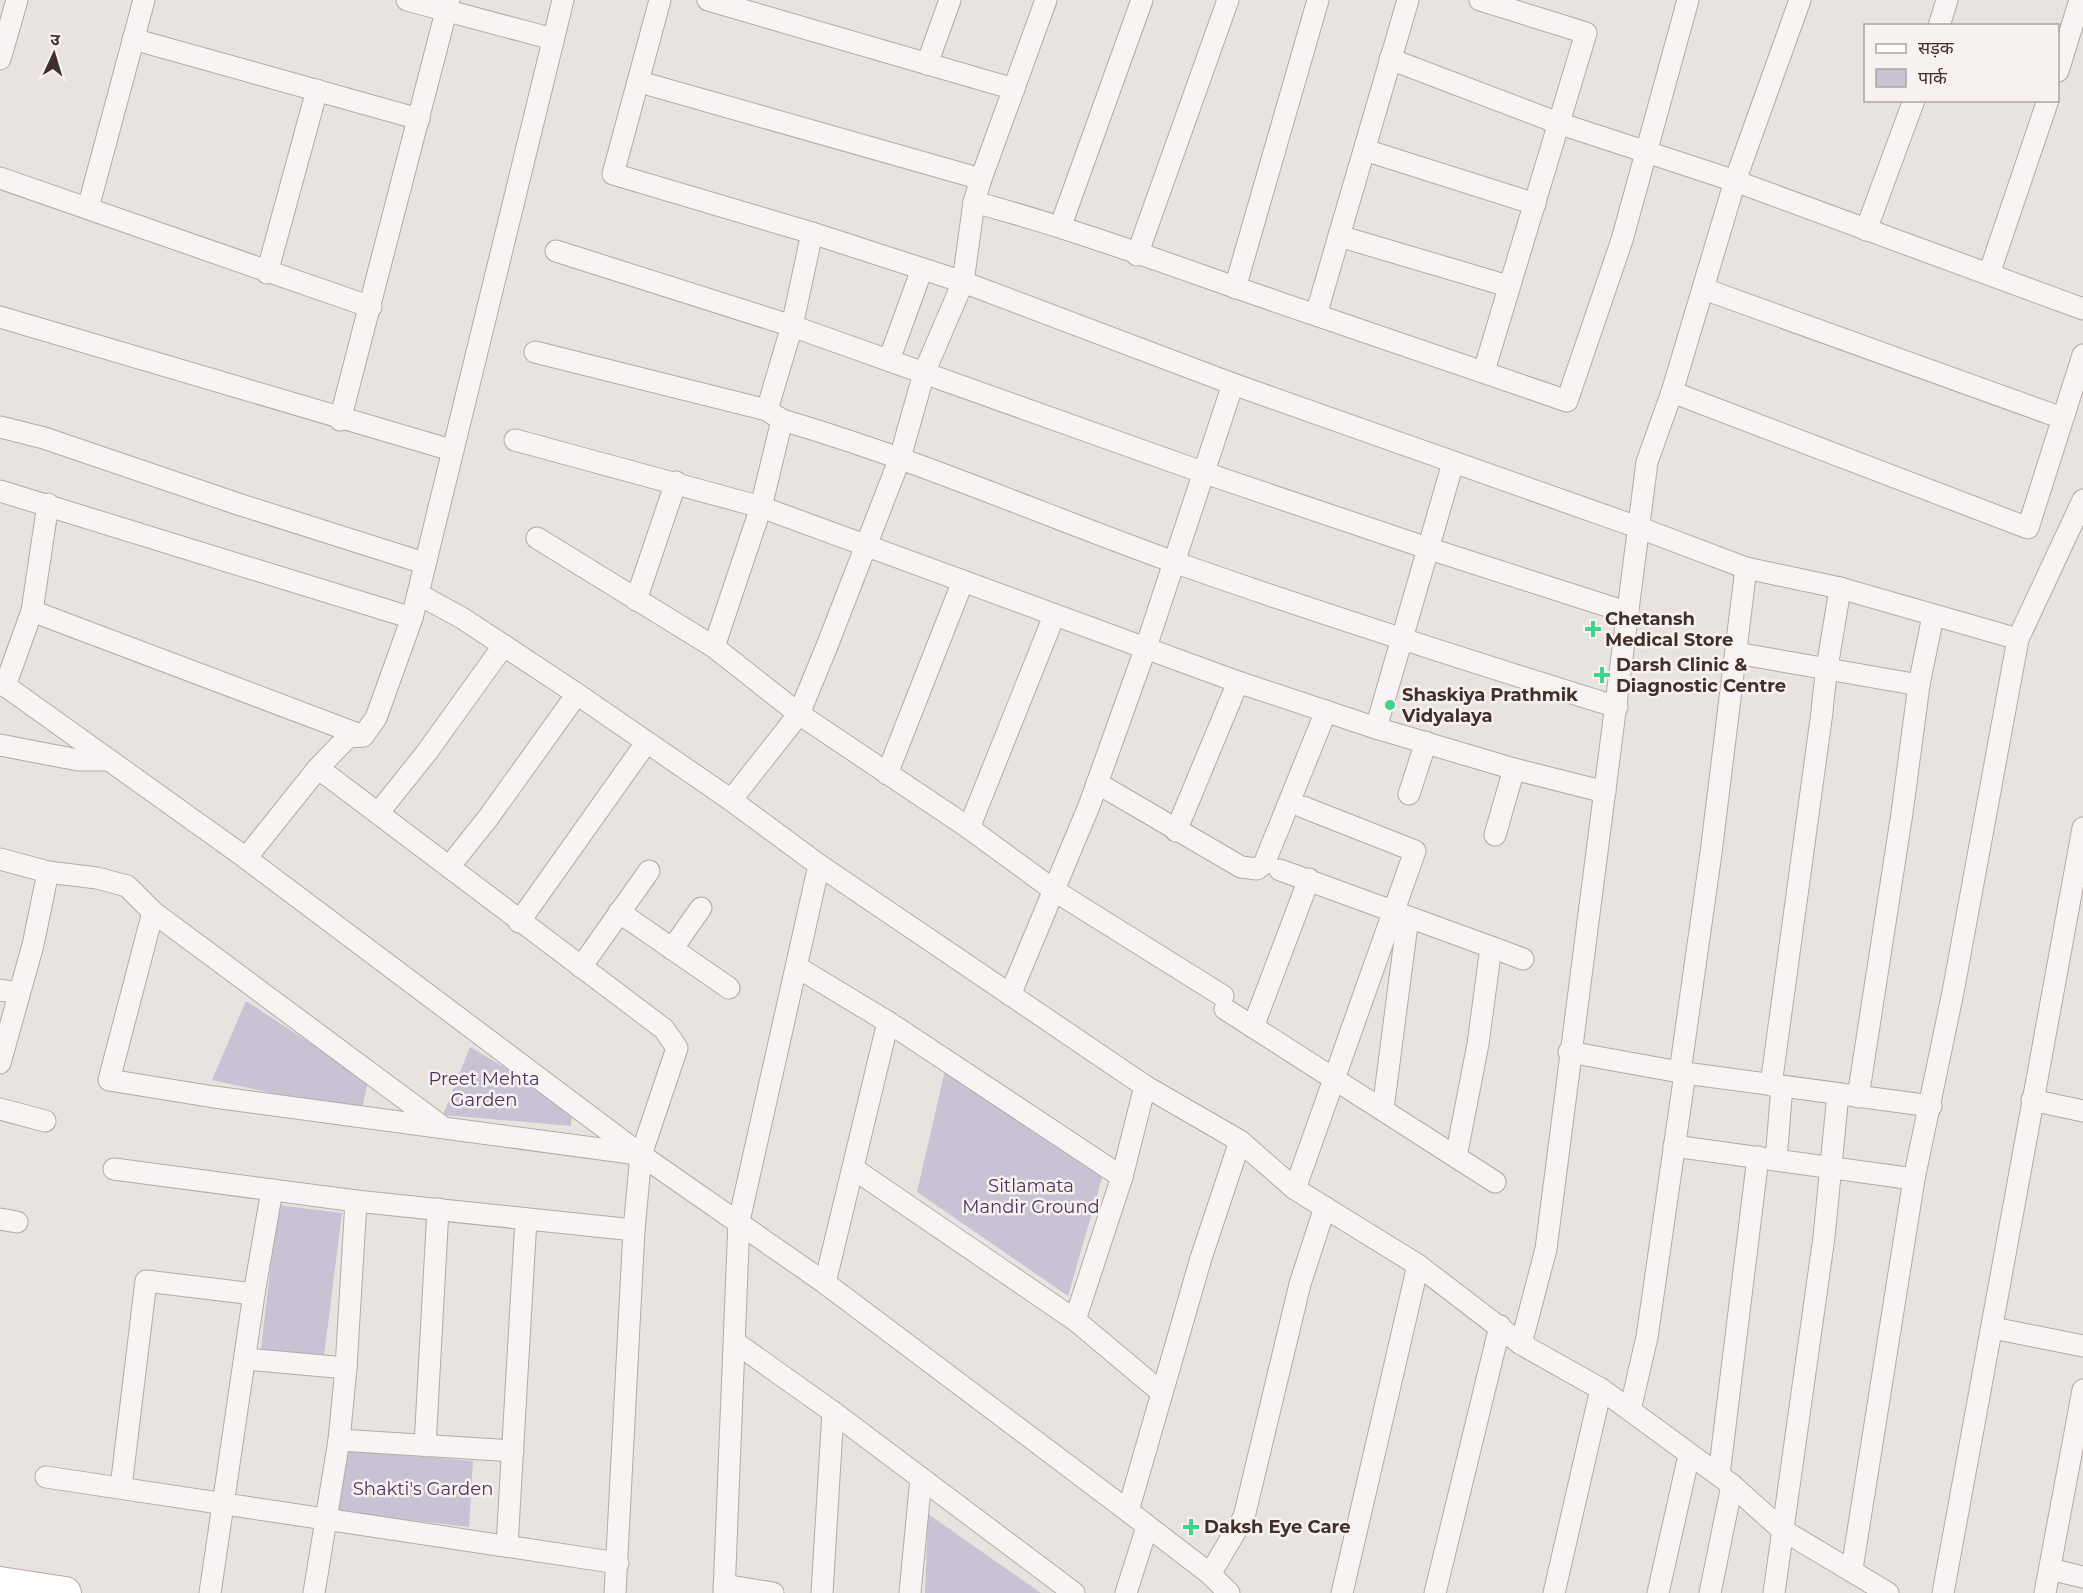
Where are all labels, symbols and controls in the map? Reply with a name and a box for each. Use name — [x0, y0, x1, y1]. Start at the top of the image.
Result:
north arrow — [24, 24, 84, 84]
legend — [1864, 24, 2059, 102]
text: उ — [50, 30, 61, 49]
text: सड़क — [1918, 37, 1955, 59]
text: पार्क — [1918, 67, 1948, 89]
place label: Chetansh Medical Store — [1605, 608, 1733, 651]
marker: Chetansh Medical Store — [1586, 622, 1600, 636]
place label: Darsh Clinic & Diagnostic Centre — [1616, 654, 1786, 697]
marker: Darsh Clinic & Diagnostic Centre — [1593, 666, 1611, 684]
place label: Shaskiya Prathmik Vidyalaya — [1401, 684, 1578, 727]
marker: Shaskiya Prathmik Vidyalaya — [1383, 698, 1397, 712]
park label: Preet Mehta Garden — [428, 1068, 540, 1111]
park label: Sitlamata Mandir Ground — [962, 1175, 1100, 1218]
park label: Shakti's Garden — [353, 1478, 493, 1500]
place label: Daksh Eye Care — [1204, 1516, 1351, 1538]
marker: Daksh Eye Care — [1182, 1518, 1200, 1536]

